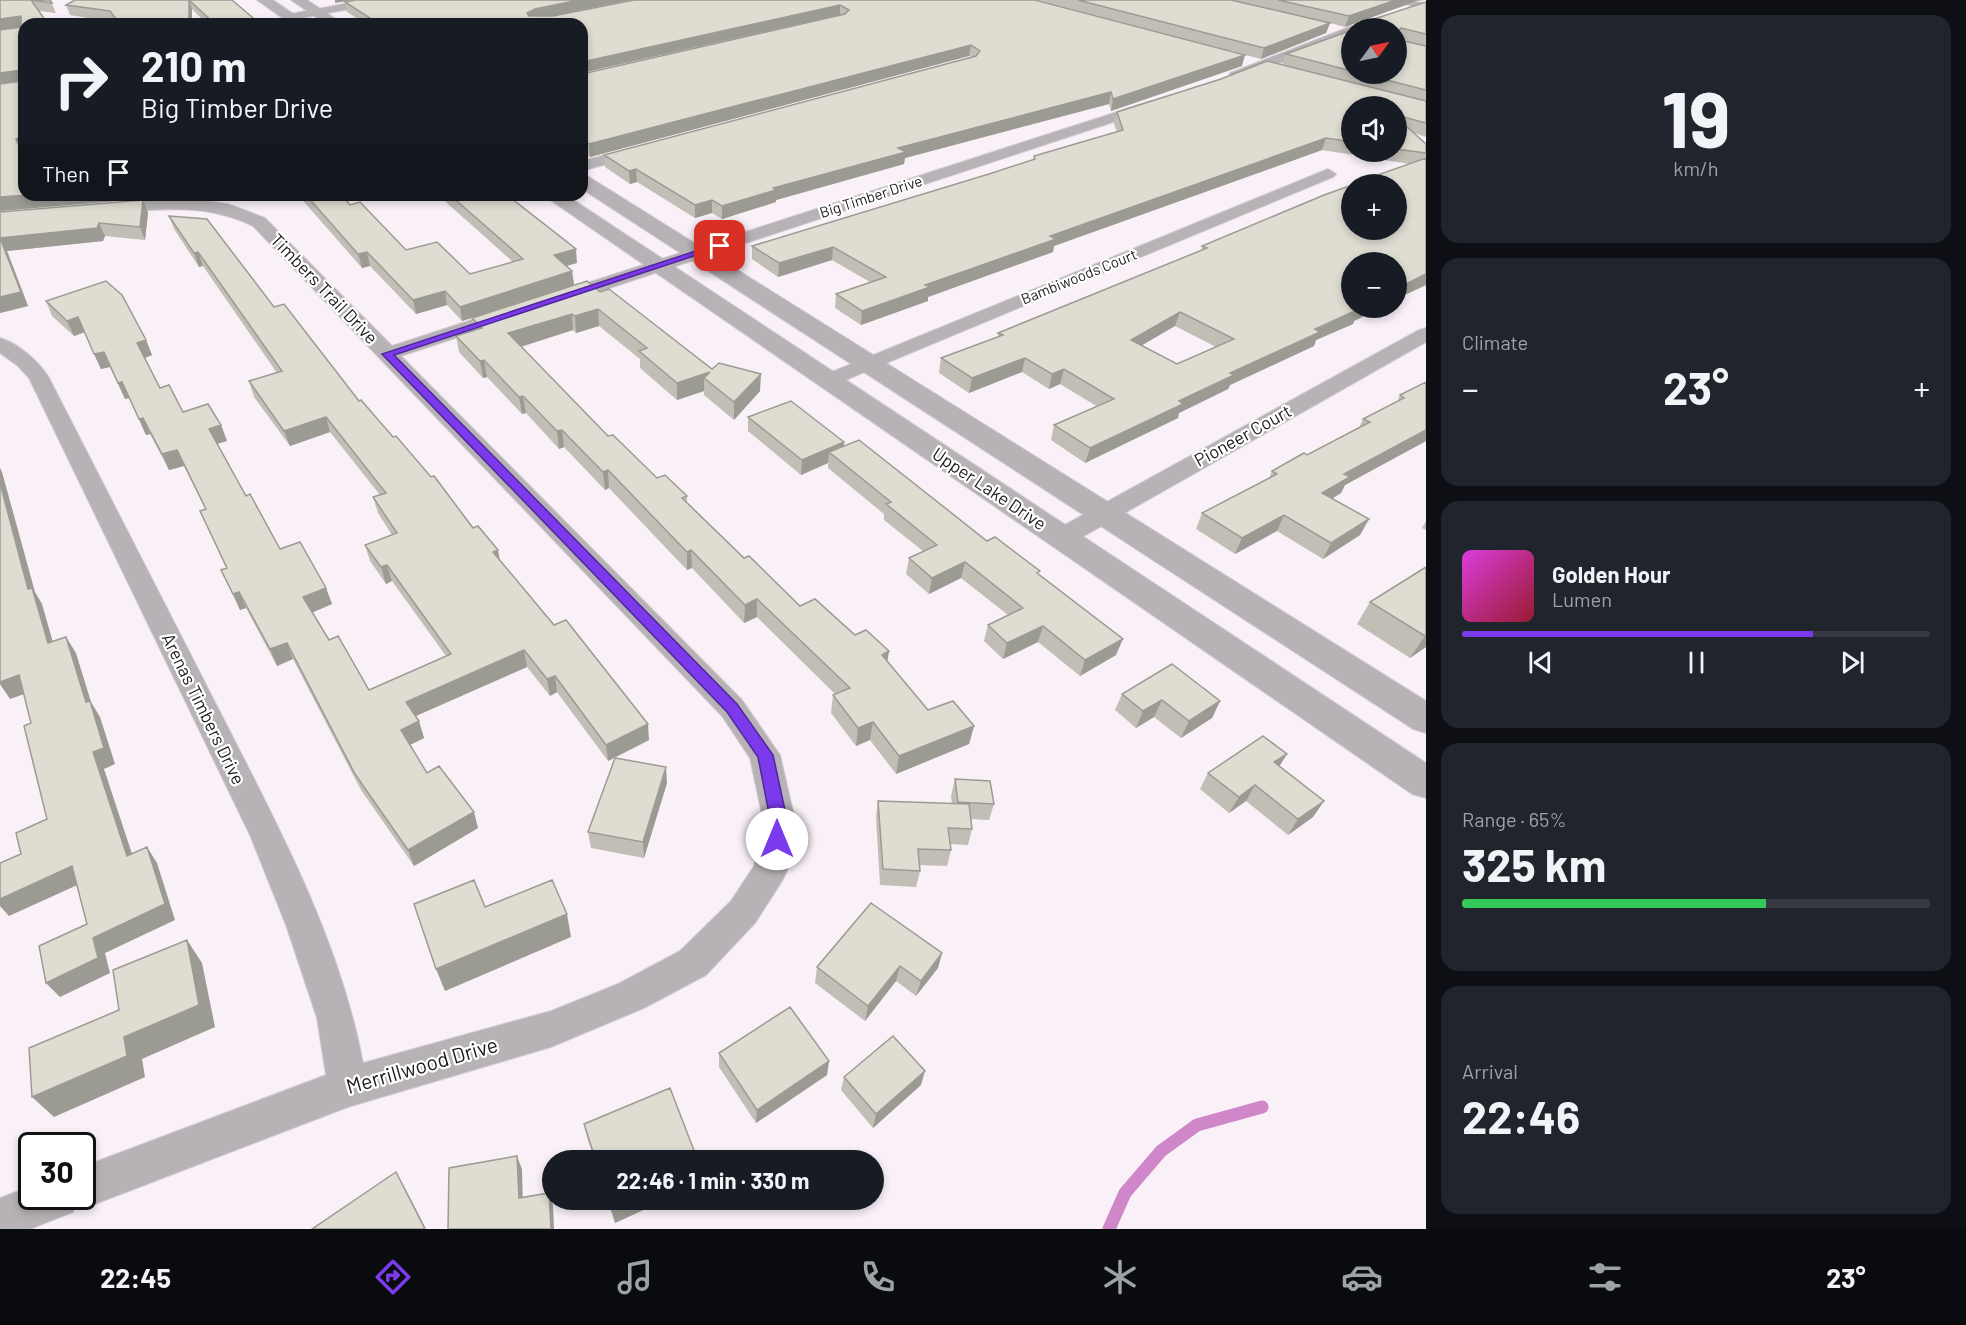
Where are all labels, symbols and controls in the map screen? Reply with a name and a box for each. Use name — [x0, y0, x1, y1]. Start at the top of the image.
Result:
north arrow — [1341, 18, 1407, 84]
map controls — [1341, 18, 1407, 318]
text: 210 m — [141, 40, 247, 90]
icon: right — [42, 42, 120, 120]
text: 19 — [1661, 70, 1731, 164]
text: Big Timber Drive — [141, 91, 333, 123]
button: sound — [1341, 96, 1407, 162]
icon: arrive — [102, 156, 135, 189]
text: km/h — [1673, 156, 1719, 180]
text: Then — [42, 160, 90, 186]
street label: Big Timber Drive — [817, 171, 924, 221]
button: + — [1341, 174, 1407, 240]
pin — [694, 220, 745, 271]
street label: Timbers Trail Drive — [266, 229, 383, 348]
icon: arrive — [703, 229, 736, 262]
street label: Bambiwoods Court — [1018, 245, 1139, 307]
button: − — [1341, 252, 1407, 318]
text: Climate — [1462, 330, 1528, 354]
text: 23° — [1663, 360, 1729, 414]
text: − — [1462, 368, 1479, 408]
text: + — [1913, 368, 1930, 408]
street label: Pioneer Court — [1190, 399, 1295, 471]
street label: Upper Lake Drive — [928, 442, 1051, 534]
text: Golden Hour — [1552, 561, 1670, 587]
text: Lumen — [1552, 587, 1612, 611]
street label: Arenas Timbers Drive — [158, 629, 250, 788]
icon: previous — [1524, 646, 1557, 679]
icon: pause — [1680, 646, 1713, 679]
icon: next — [1836, 646, 1869, 679]
position arrow — [745, 807, 809, 871]
text: Range · 65% — [1462, 807, 1566, 831]
text: 325 km — [1462, 837, 1606, 891]
street label: Merrillwood Drive — [343, 1031, 500, 1098]
text: Arrival — [1462, 1059, 1518, 1083]
text: 22:46 — [1462, 1089, 1580, 1143]
speed limit sign: 30 — [18, 1132, 96, 1210]
text: 22:46 · 1 min · 330 m — [617, 1167, 810, 1193]
icon: directions — [372, 1256, 414, 1298]
icon: music — [614, 1256, 656, 1298]
icon: phone — [857, 1256, 899, 1298]
icon: climate — [1099, 1256, 1141, 1298]
icon: car — [1341, 1256, 1383, 1298]
icon: filters — [1584, 1256, 1626, 1298]
text: 22:45 — [100, 1261, 171, 1293]
text: 23° — [1826, 1261, 1866, 1293]

